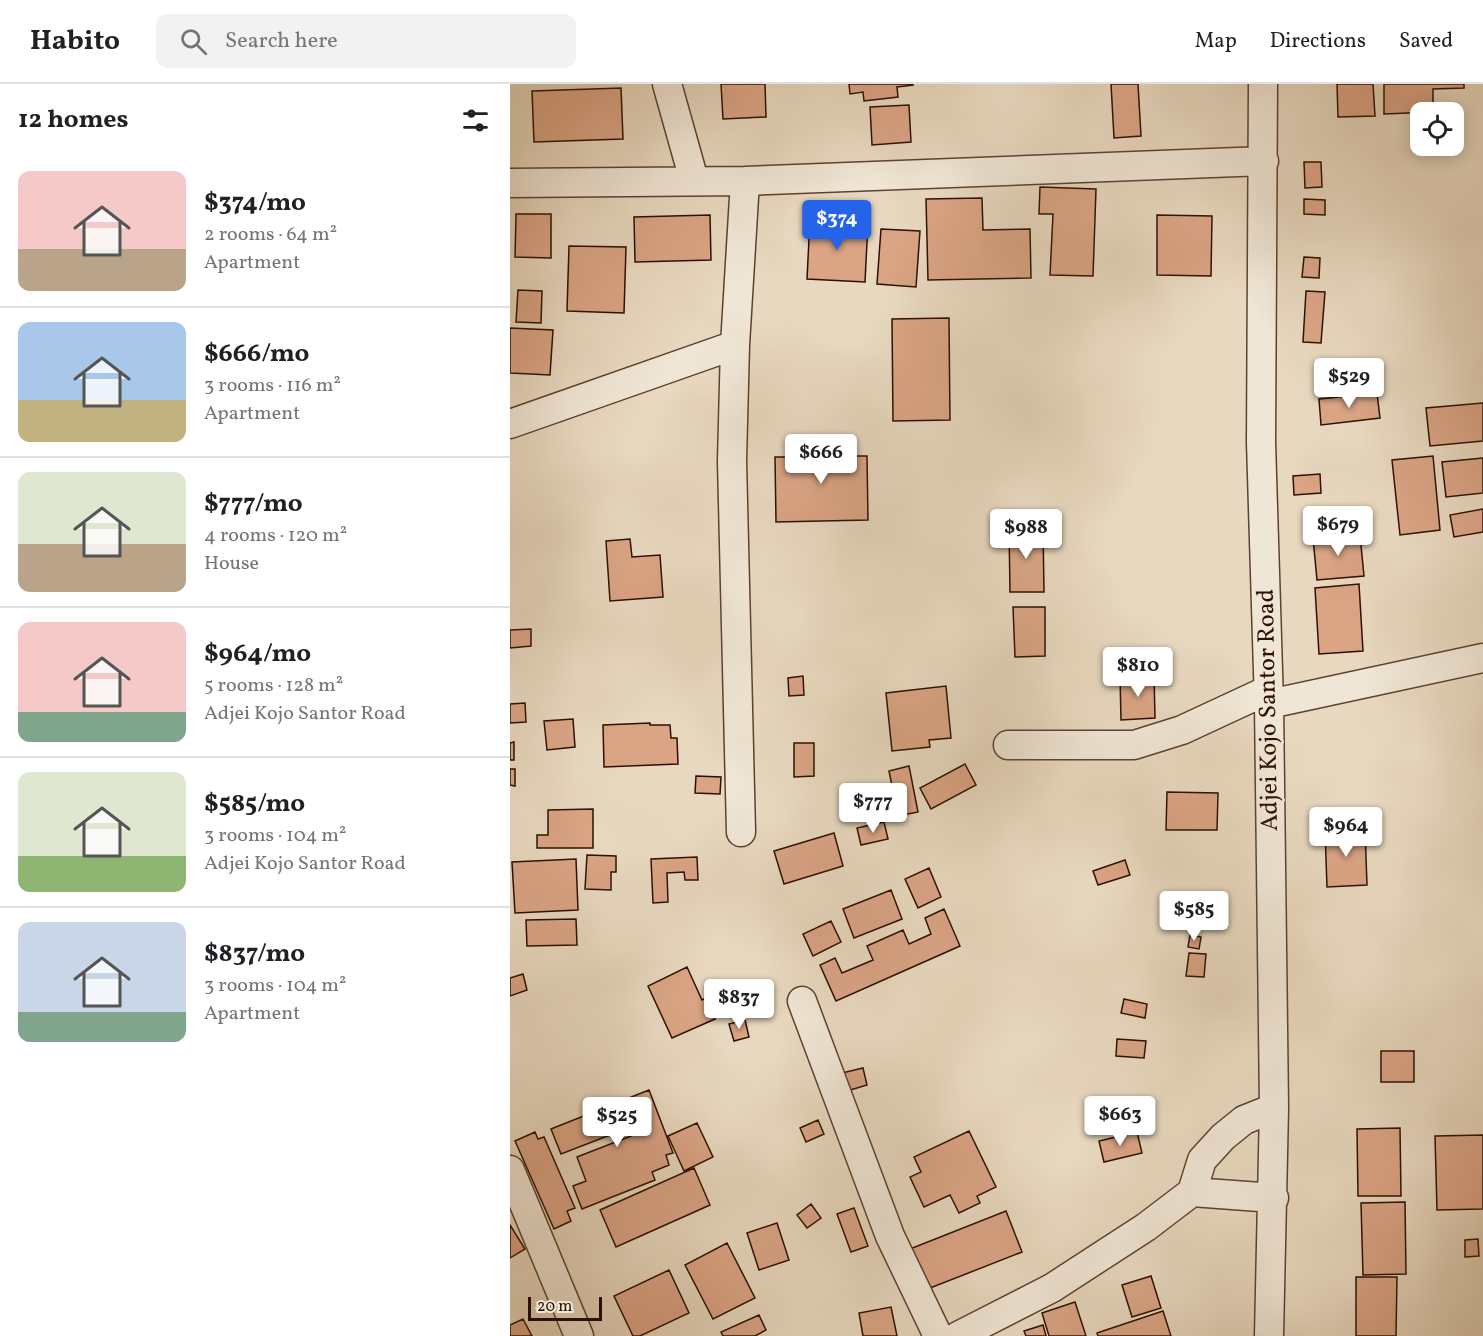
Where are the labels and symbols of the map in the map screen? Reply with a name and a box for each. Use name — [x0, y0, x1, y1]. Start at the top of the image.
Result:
pin: $374 — [801, 200, 873, 251]
pin: $529 — [1313, 358, 1385, 409]
pin: $666 — [785, 434, 857, 485]
pin: $679 — [1302, 506, 1374, 557]
pin: $988 — [990, 509, 1062, 560]
street label: Adjei Kojo Santor Road — [1250, 589, 1288, 831]
pin: $810 — [1102, 647, 1174, 698]
pin: $777 — [837, 783, 909, 834]
pin: $964 — [1310, 807, 1382, 858]
pin: $585 — [1158, 891, 1230, 942]
pin: $837 — [703, 979, 775, 1030]
pin: $663 — [1084, 1096, 1156, 1147]
pin: $525 — [581, 1097, 653, 1148]
scale bar — [528, 1294, 602, 1322]

